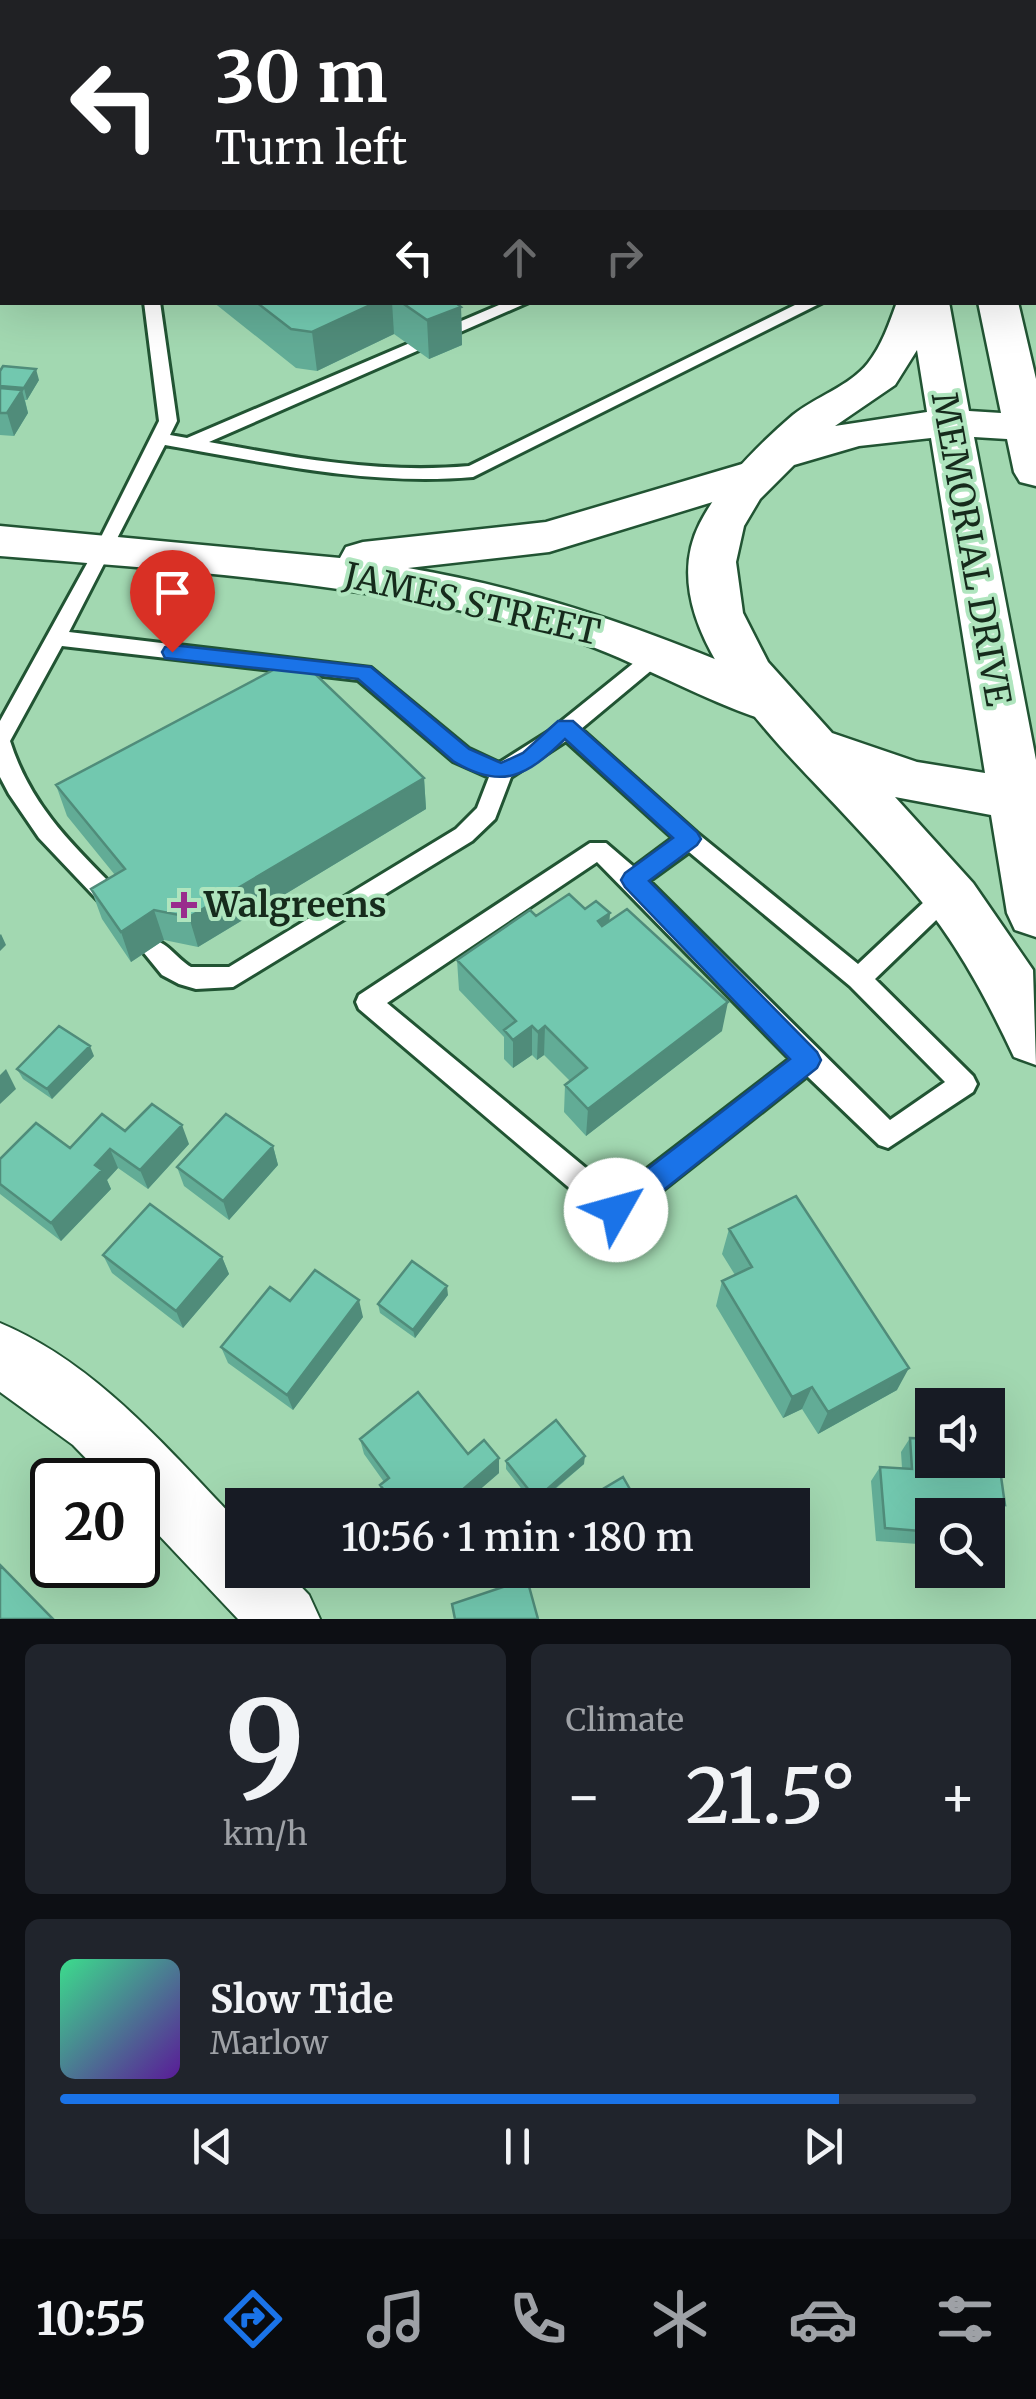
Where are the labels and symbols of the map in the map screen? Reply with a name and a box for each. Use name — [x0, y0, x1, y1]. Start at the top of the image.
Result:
street label: MEMORIAL DRIVE — [922, 389, 1020, 709]
pin — [130, 550, 215, 653]
street label: JAMES STREET — [339, 553, 604, 655]
place label: Walgreens — [203, 883, 387, 927]
marker: Walgreens — [173, 894, 195, 916]
position arrow — [564, 1158, 668, 1262]
speed limit sign: 20 — [30, 1458, 160, 1588]

